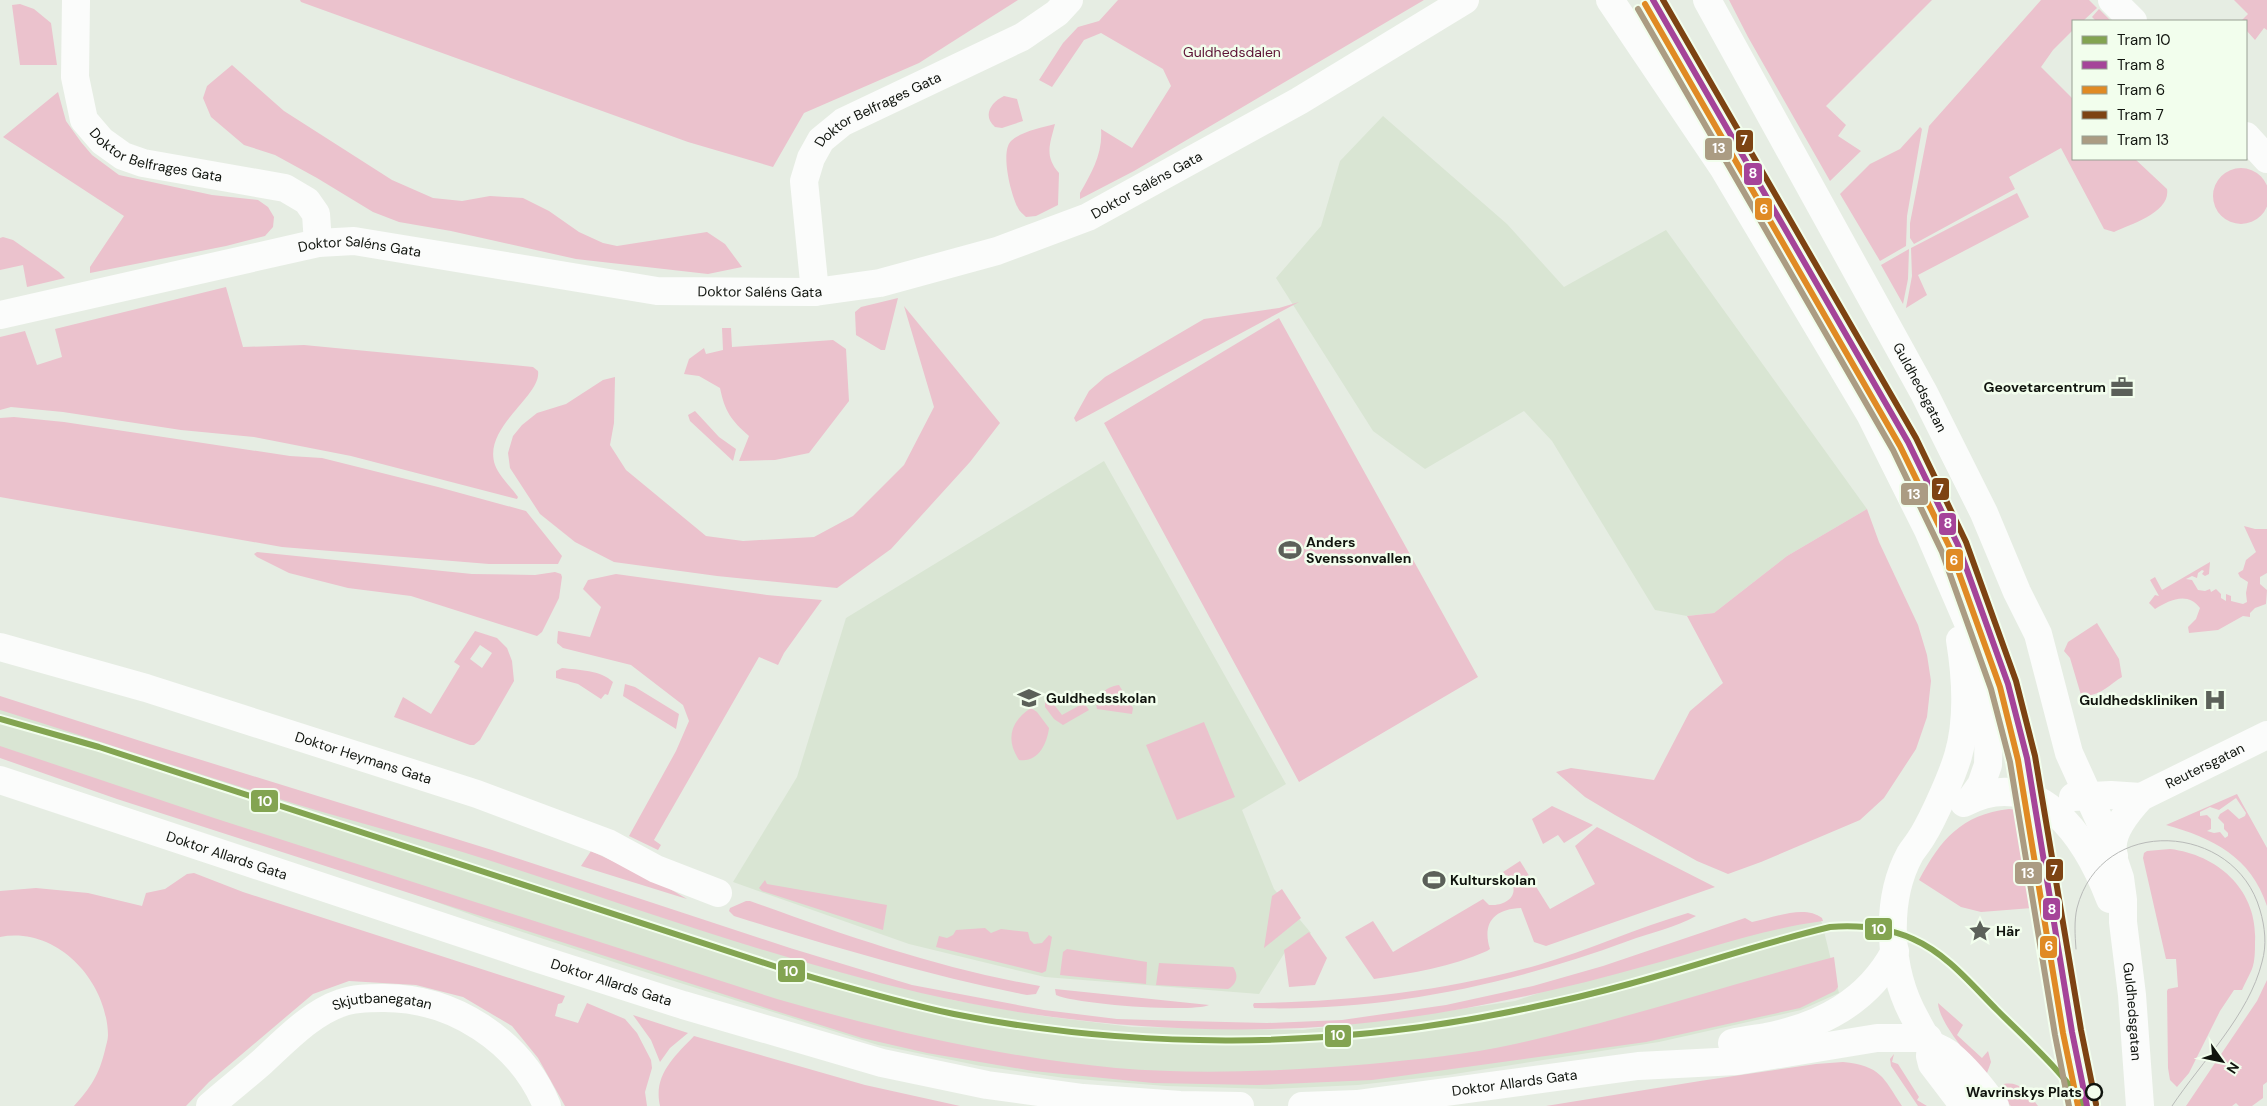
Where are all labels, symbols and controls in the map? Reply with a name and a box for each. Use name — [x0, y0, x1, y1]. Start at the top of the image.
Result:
legend — [2072, 20, 2247, 160]
text: Tram 10 — [2117, 30, 2171, 50]
park label: Guldhedsdalen — [1183, 43, 1281, 61]
text: Tram 8 — [2117, 55, 2165, 75]
street label: Doktor Belfrages Gata — [810, 68, 944, 150]
text: Tram 6 — [2117, 80, 2165, 100]
text: Tram 7 — [2117, 105, 2164, 125]
street label: Doktor Belfrages Gata — [86, 124, 224, 186]
line badge: 7 — [1735, 129, 1754, 153]
text: Tram 13 — [2117, 130, 2169, 150]
text: 7 — [1740, 131, 1748, 149]
line badge: 13 — [1704, 137, 1733, 161]
text: 13 — [1712, 139, 1726, 157]
street label: Doktor Saléns Gata — [1088, 147, 1205, 223]
line badge: 8 — [1743, 162, 1763, 186]
text: 8 — [1749, 164, 1758, 182]
line badge: 6 — [1754, 197, 1773, 221]
text: 6 — [1760, 200, 1769, 218]
street label: Doktor Saléns Gata — [296, 232, 423, 261]
street label: Doktor Saléns Gata — [698, 282, 823, 301]
street label: Guldhedsgatan — [1889, 339, 1951, 435]
office icon: Geovetarcentrum — [2109, 374, 2135, 400]
place label: Geovetarcentrum — [1984, 378, 2106, 396]
line badge: 7 — [1931, 477, 1950, 501]
text: 7 — [1936, 480, 1944, 498]
line badge: 13 — [1900, 482, 1929, 506]
text: 13 — [1907, 485, 1921, 503]
line badge: 8 — [1938, 512, 1957, 536]
text: 8 — [1944, 514, 1953, 532]
place label: Anders Svenssonvallen — [1306, 533, 1411, 567]
sports icon: Anders Svenssonvallen — [1277, 537, 1303, 563]
line badge: 6 — [1945, 548, 1964, 572]
text: 6 — [1950, 551, 1959, 569]
school or university icon: Guldhedsskolan — [1016, 685, 1042, 711]
hospital icon: Guldhedskliniken — [2202, 687, 2228, 713]
place label: Guldhedsskolan — [1046, 689, 1156, 707]
place label: Guldhedskliniken — [2079, 691, 2198, 709]
street label: Doktor Heymans Gata — [293, 727, 434, 788]
street label: Reutersgatan — [2162, 739, 2247, 793]
line badge: 10 — [250, 789, 279, 813]
text: 10 — [258, 792, 273, 810]
street label: Doktor Allards Gata — [164, 827, 290, 884]
line badge: 7 — [2045, 858, 2064, 882]
line badge: 13 — [2014, 861, 2043, 885]
text: 7 — [2050, 861, 2058, 879]
text: 13 — [2021, 864, 2035, 882]
sports icon: Kulturskolan — [1421, 867, 1447, 893]
place label: Kulturskolan — [1450, 871, 1536, 889]
line badge: 8 — [2042, 897, 2061, 921]
text: 8 — [2048, 900, 2057, 918]
line badge: 10 — [1864, 917, 1893, 941]
place icon: Här — [1967, 918, 1993, 944]
text: 10 — [1872, 920, 1887, 938]
place label: Här — [1996, 922, 2020, 940]
line badge: 6 — [2039, 935, 2058, 959]
text: 6 — [2045, 937, 2054, 955]
street label: Doktor Allards Gata — [549, 954, 674, 1010]
line badge: 10 — [777, 959, 806, 983]
street label: Guldhedsgatan — [2119, 961, 2146, 1061]
text: 10 — [784, 962, 799, 980]
street label: Skjutbanegatan — [329, 989, 434, 1015]
line badge: 10 — [1324, 1024, 1352, 1048]
text: 10 — [1331, 1026, 1346, 1044]
north arrow — [2197, 1036, 2247, 1086]
text: N — [2223, 1059, 2243, 1077]
street label: Doktor Allards Gata — [1451, 1065, 1578, 1100]
place label: Wavrinskys Plats — [1966, 1083, 2082, 1101]
marker: Wavrinskys Plats — [2085, 1083, 2103, 1101]

